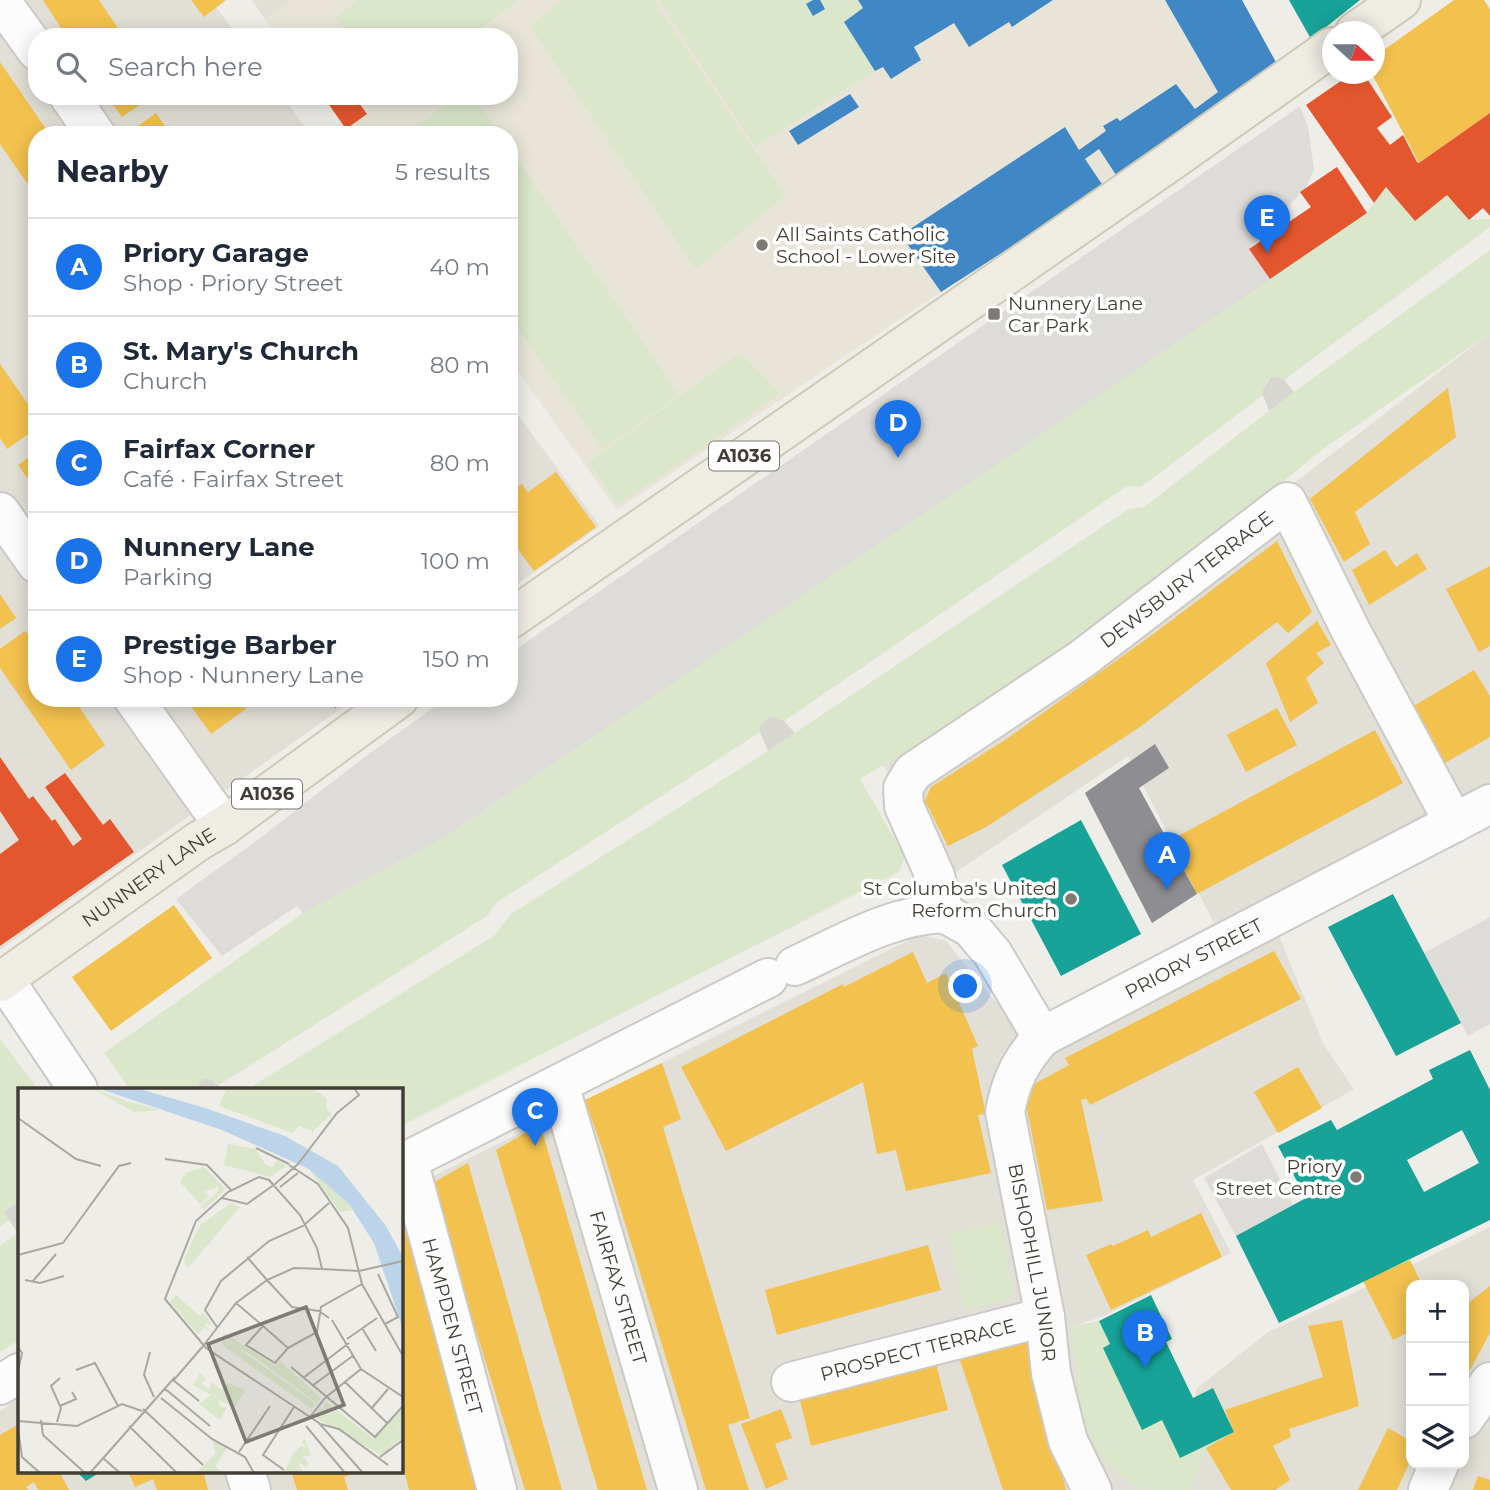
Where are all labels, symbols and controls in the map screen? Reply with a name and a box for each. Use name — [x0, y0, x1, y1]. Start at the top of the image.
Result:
north arrow — [1322, 21, 1385, 84]
search box — [28, 28, 518, 105]
icon: search — [52, 48, 90, 86]
text: Search here — [108, 51, 263, 83]
text: Nearby — [56, 153, 168, 190]
text: 5 results — [395, 158, 490, 186]
pin: E — [1244, 195, 1290, 253]
place label: All Saints Catholic School - Lower Site — [776, 223, 956, 268]
text: Priory Garage — [123, 237, 309, 269]
marker: All Saints Catholic School - Lower Site — [754, 237, 770, 253]
text: A — [70, 253, 88, 281]
text: 40 m — [429, 253, 490, 281]
text: Shop · Priory Street — [123, 269, 343, 297]
place label: Nunnery Lane Car Park — [1008, 292, 1143, 337]
marker: Nunnery Lane Car Park — [986, 306, 1002, 322]
text: St. Mary's Church — [123, 335, 359, 367]
text: B — [70, 351, 88, 379]
text: 80 m — [430, 351, 490, 379]
text: Church — [123, 367, 208, 395]
pin: D — [875, 400, 921, 458]
text: Fairfax Corner — [123, 433, 315, 465]
road number: A1036 — [709, 442, 779, 470]
text: C — [71, 449, 87, 477]
text: 80 m — [430, 449, 490, 477]
text: Café · Fairfax Street — [123, 465, 344, 493]
street label: DEWSBURY TERRACE — [1095, 506, 1277, 653]
text: Nunnery Lane — [123, 531, 315, 563]
text: D — [70, 547, 89, 575]
text: 100 m — [421, 547, 490, 575]
text: Parking — [123, 563, 213, 591]
text: Prestige Barber — [123, 629, 337, 661]
text: E — [71, 645, 87, 673]
text: 150 m — [423, 645, 490, 673]
text: Shop · Nunnery Lane — [123, 661, 364, 689]
road number: A1036 — [232, 780, 302, 808]
street label: NUNNERY LANE — [77, 822, 219, 932]
pin: A — [1144, 832, 1190, 890]
place label: St Columba's United Reform Church — [863, 877, 1057, 922]
marker: St Columba's United Reform Church — [1063, 891, 1079, 907]
street label: PRIORY STREET — [1121, 913, 1266, 1004]
your location — [948, 969, 982, 1003]
inset map — [18, 1088, 402, 1472]
pin: C — [512, 1088, 558, 1146]
place label: Priory Street Centre — [1216, 1155, 1343, 1200]
street label: BISHOPHILL JUNIOR — [1004, 1162, 1061, 1363]
marker: Priory Street Centre — [1348, 1169, 1364, 1185]
street label: FAIRFAX STREET — [585, 1208, 652, 1367]
street label: HAMPDEN STREET — [418, 1235, 488, 1417]
map controls — [1406, 1280, 1469, 1469]
button: + — [1406, 1280, 1469, 1343]
pin: B — [1122, 1310, 1168, 1368]
street label: PROSPECT TERRACE — [818, 1313, 1018, 1386]
button: − — [1406, 1343, 1469, 1406]
button: layers — [1406, 1406, 1469, 1469]

